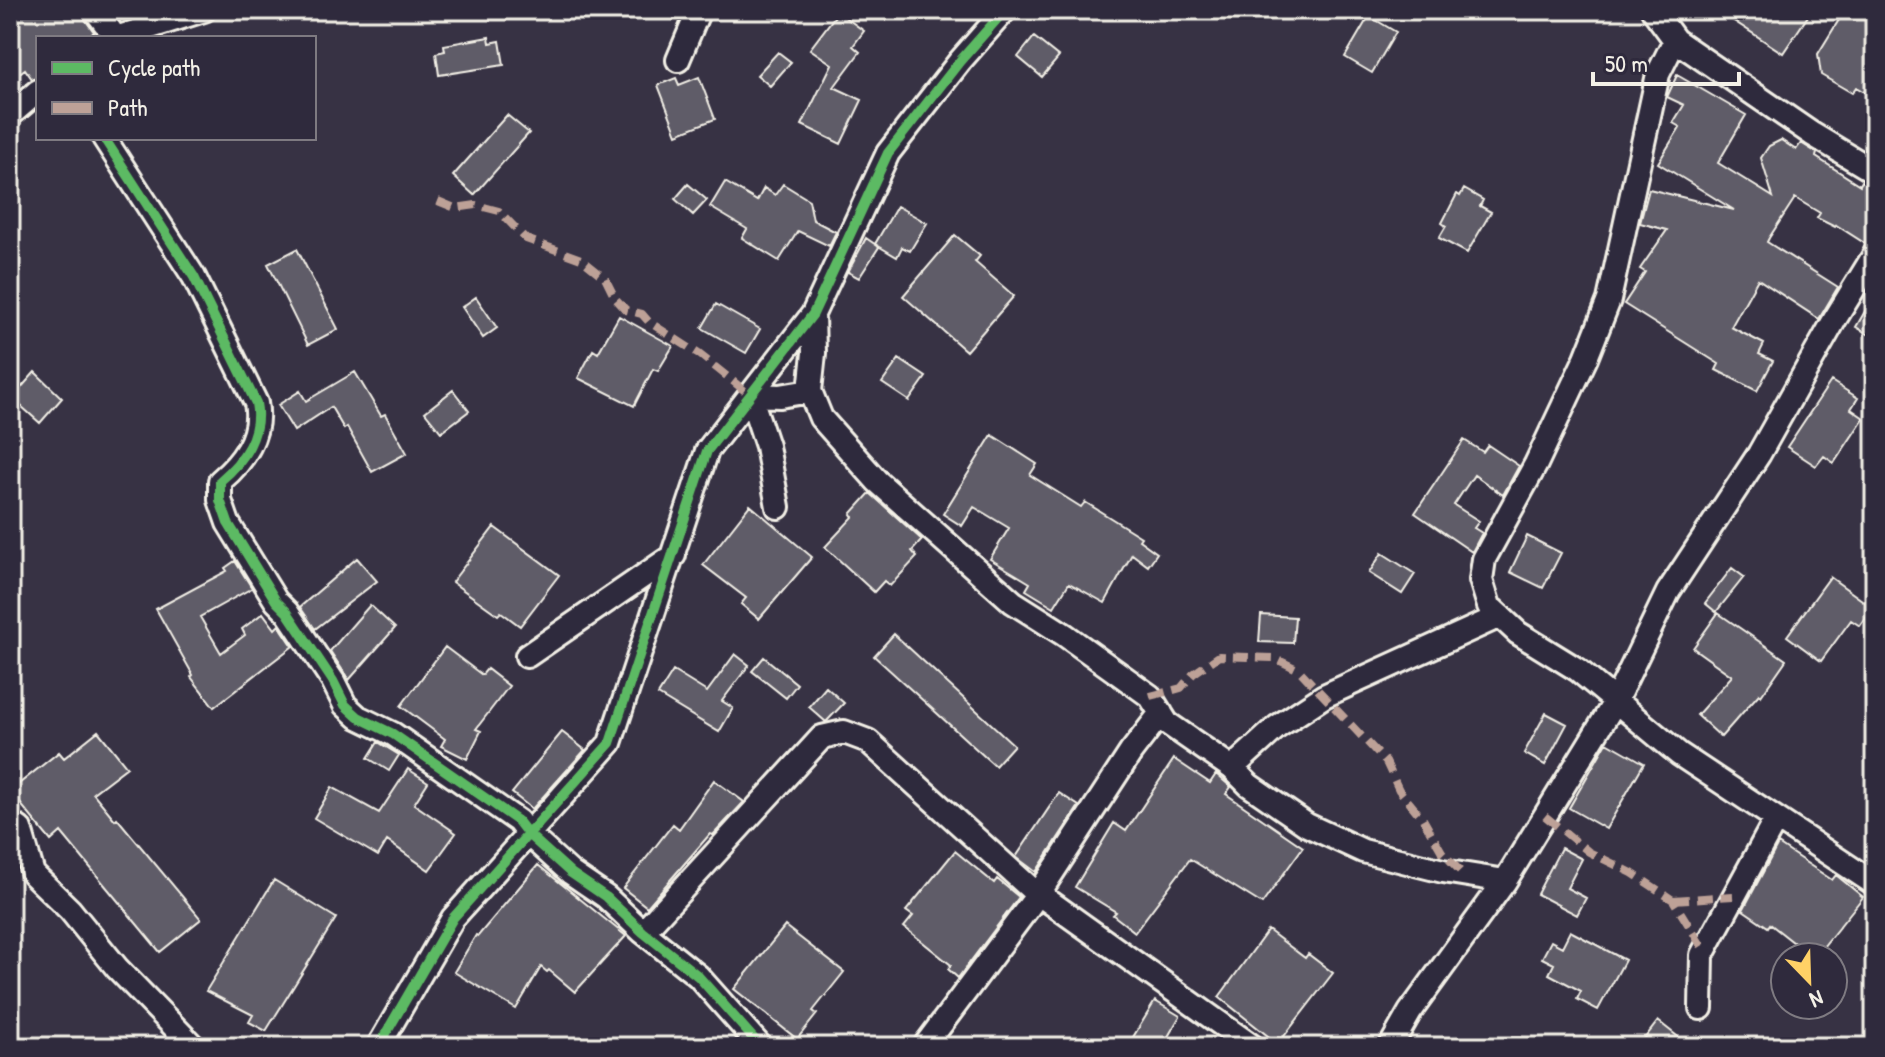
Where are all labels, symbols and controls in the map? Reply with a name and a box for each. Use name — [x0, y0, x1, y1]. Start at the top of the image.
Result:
legend — [36, 36, 316, 140]
scale bar — [1593, 36, 1739, 86]
text: 50 m — [1605, 47, 1648, 79]
text: Cycle path — [108, 51, 200, 83]
text: Path — [108, 91, 147, 123]
north arrow — [1769, 941, 1849, 1021]
text: N — [1805, 983, 1828, 1016]

